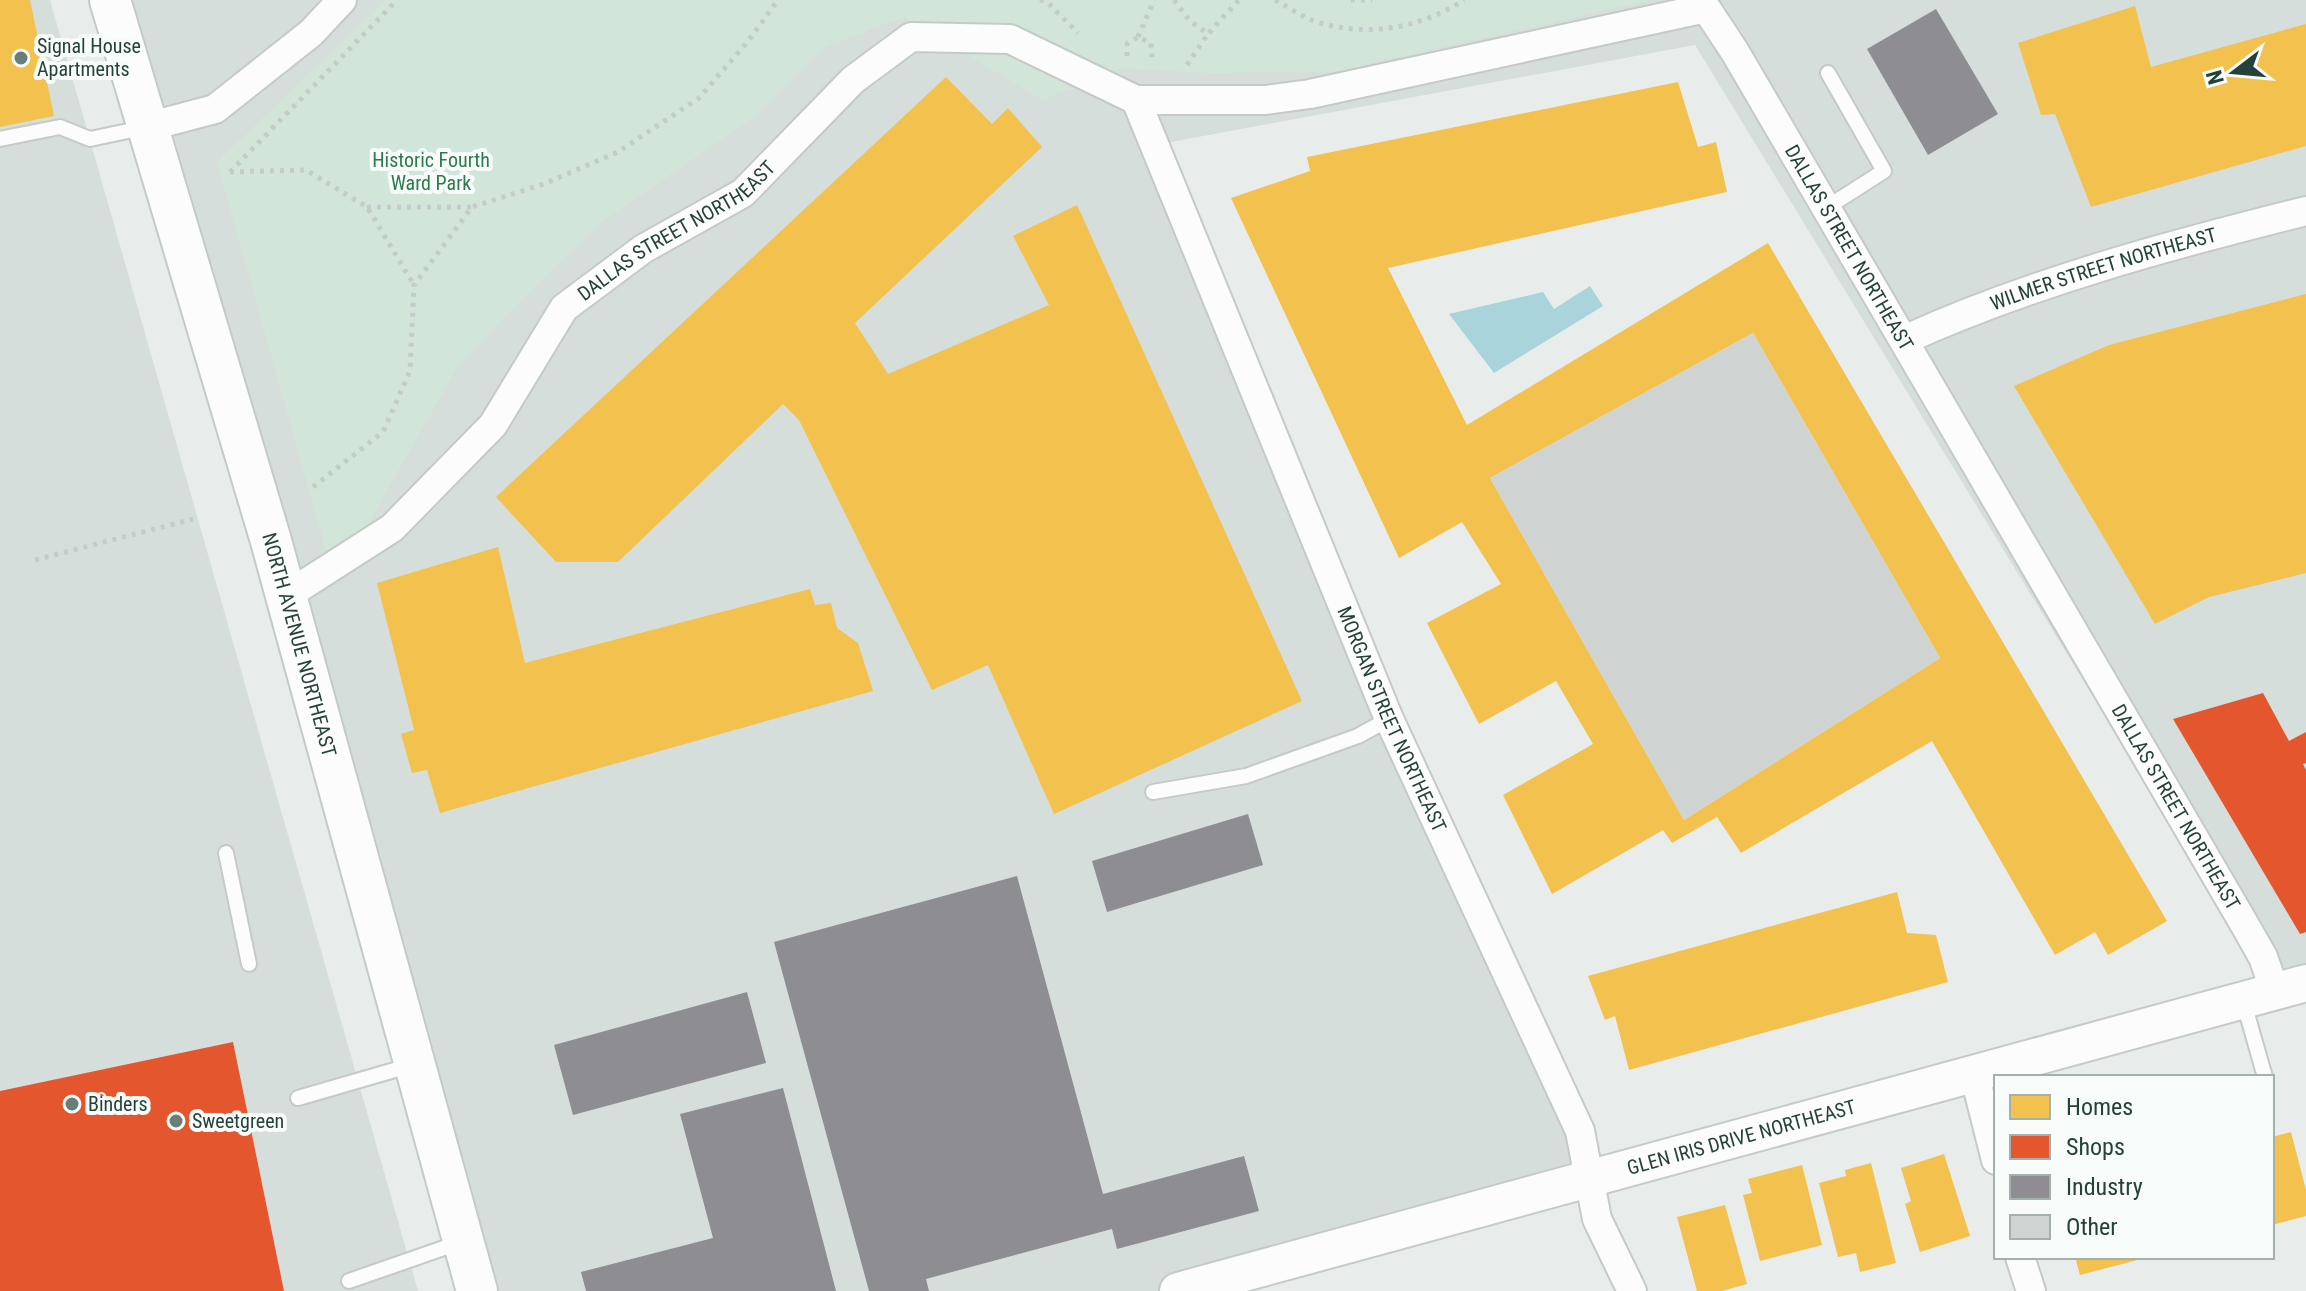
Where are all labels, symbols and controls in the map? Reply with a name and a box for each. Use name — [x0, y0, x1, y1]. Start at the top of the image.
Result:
north arrow — [2194, 32, 2274, 112]
place label: Signal House Apartments — [37, 34, 141, 81]
marker: Signal House Apartments — [12, 49, 30, 67]
text: N — [2201, 67, 2229, 87]
street label: DALLAS STREET NORTHEAST — [1780, 140, 1919, 355]
park label: Historic Fourth Ward Park — [372, 148, 490, 195]
street label: DALLAS STREET NORTHEAST — [573, 155, 780, 306]
street label: WILMER STREET NORTHEAST — [1987, 223, 2219, 315]
street label: NORTH AVENUE NORTHEAST — [257, 530, 342, 759]
street label: MORGAN STREET NORTHEAST — [1332, 603, 1452, 836]
street label: DALLAS STREET NORTHEAST — [2107, 700, 2245, 914]
legend — [1994, 1075, 2274, 1259]
place label: Binders — [88, 1092, 148, 1116]
text: Homes — [2066, 1093, 2133, 1121]
street label: GLEN IRIS DRIVE NORTHEAST — [1624, 1094, 1858, 1180]
marker: Binders — [63, 1095, 81, 1113]
place label: Sweetgreen — [192, 1109, 284, 1133]
marker: Sweetgreen — [167, 1112, 185, 1130]
text: Shops — [2066, 1133, 2125, 1161]
text: Industry — [2066, 1173, 2143, 1201]
text: Other — [2066, 1213, 2118, 1241]

